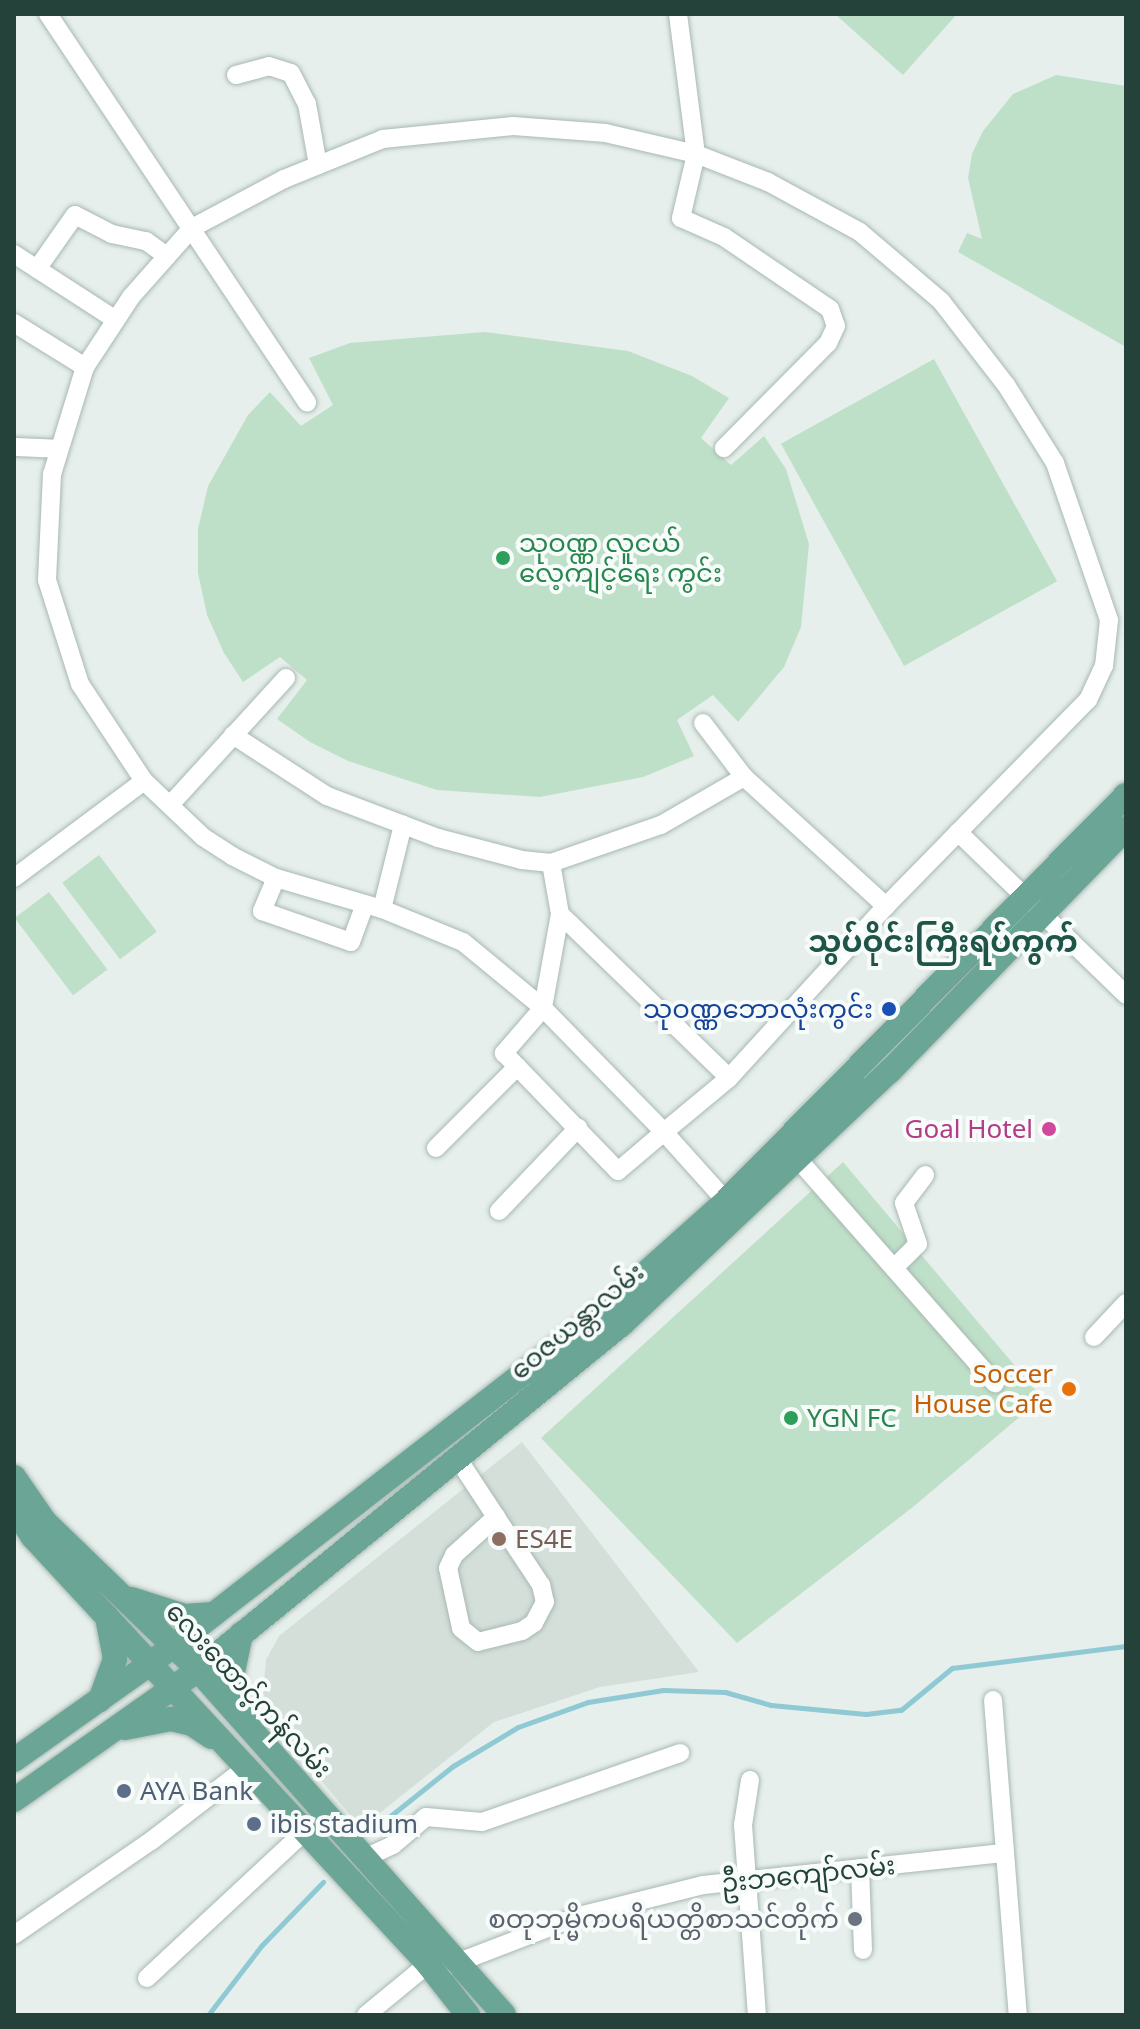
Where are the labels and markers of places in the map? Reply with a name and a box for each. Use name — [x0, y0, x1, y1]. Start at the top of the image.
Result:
place label: သုဝဏ္ဏ လူငယ် လေ့ကျင့်ရေး ကွင်း — [519, 527, 722, 588]
marker: သုဝဏ္ဏ လူငယ် လေ့ကျင့်ရေး ကွင်း — [494, 549, 512, 567]
place label: သုဝဏ္ဏဘောလုံးကွင်း — [643, 993, 873, 1025]
marker: သုဝဏ္ဏဘောလုံးကွင်း — [880, 1000, 898, 1018]
place label: Goal Hotel — [905, 1113, 1033, 1145]
marker: Goal Hotel — [1040, 1120, 1058, 1138]
place label: Soccer House Cafe — [913, 1358, 1053, 1420]
marker: Soccer House Cafe — [1060, 1380, 1078, 1398]
place label: YGN FC — [807, 1402, 897, 1434]
marker: YGN FC — [782, 1409, 800, 1427]
place label: ES4E — [515, 1523, 573, 1555]
marker: ES4E — [490, 1530, 508, 1548]
place label: AYA Bank — [140, 1775, 253, 1807]
marker: AYA Bank — [115, 1782, 133, 1800]
place label: ibis stadium — [270, 1808, 418, 1840]
marker: ibis stadium — [245, 1815, 263, 1833]
place label: စတုဘုမ္မိကပရိယတ္တိစာသင်တိုက် — [488, 1903, 839, 1935]
marker: စတုဘုမ္မိကပရိယတ္တိစာသင်တိုက် — [846, 1910, 864, 1928]

